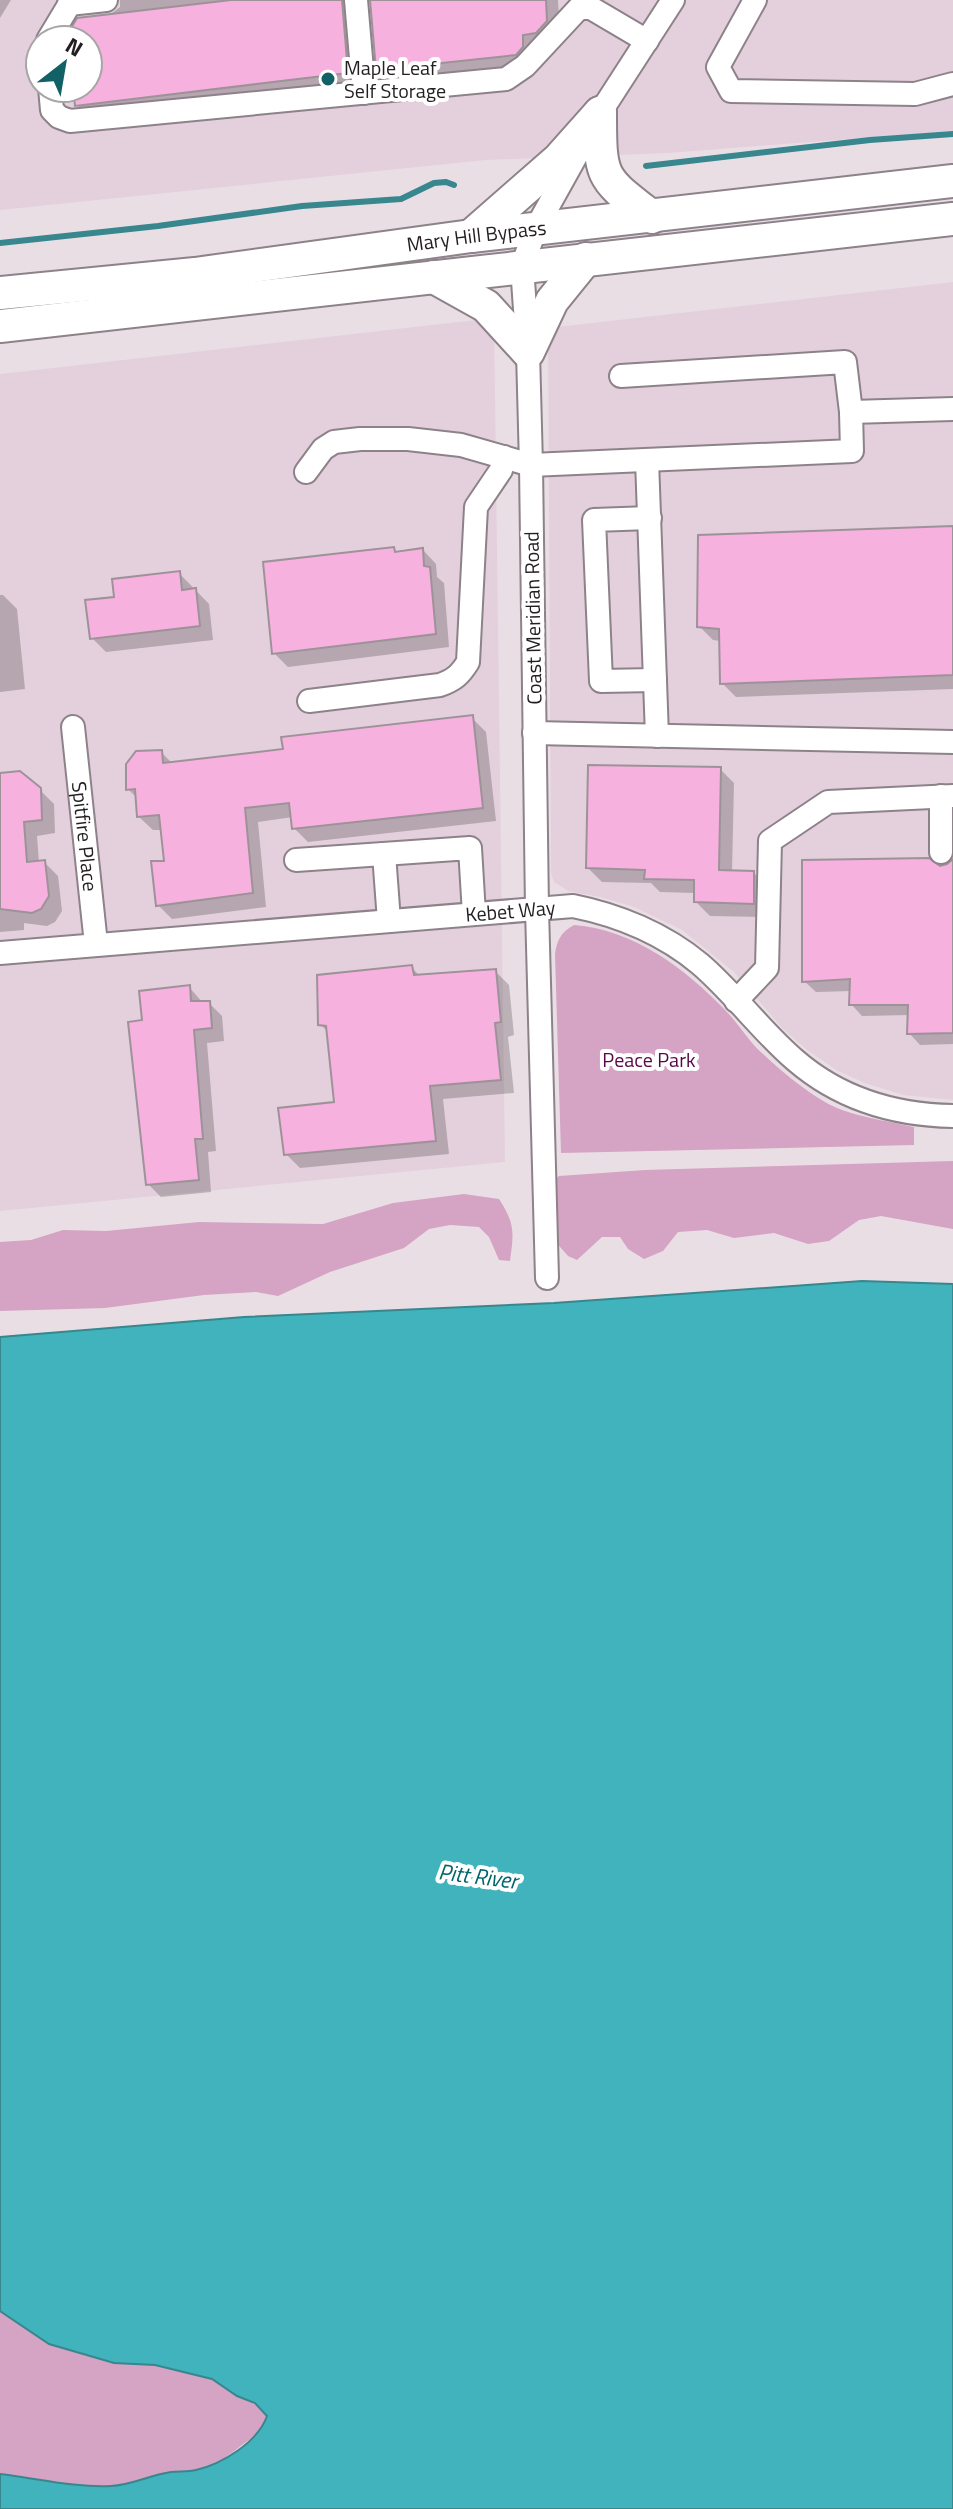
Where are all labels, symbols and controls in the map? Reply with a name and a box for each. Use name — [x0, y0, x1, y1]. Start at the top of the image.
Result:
north arrow — [24, 24, 104, 104]
text: N — [59, 28, 90, 65]
place label: Maple Leaf Self Storage — [344, 52, 446, 106]
marker: Maple Leaf Self Storage — [319, 70, 337, 88]
street label: Mary Hill Bypass — [405, 212, 548, 260]
street label: Coast Meridian Road — [515, 531, 550, 705]
street label: Spitfire Place — [64, 780, 106, 893]
street label: Kebet Way — [464, 891, 557, 930]
park label: Peace Park — [602, 1044, 696, 1075]
water label: Pitt River — [437, 1854, 522, 1898]

